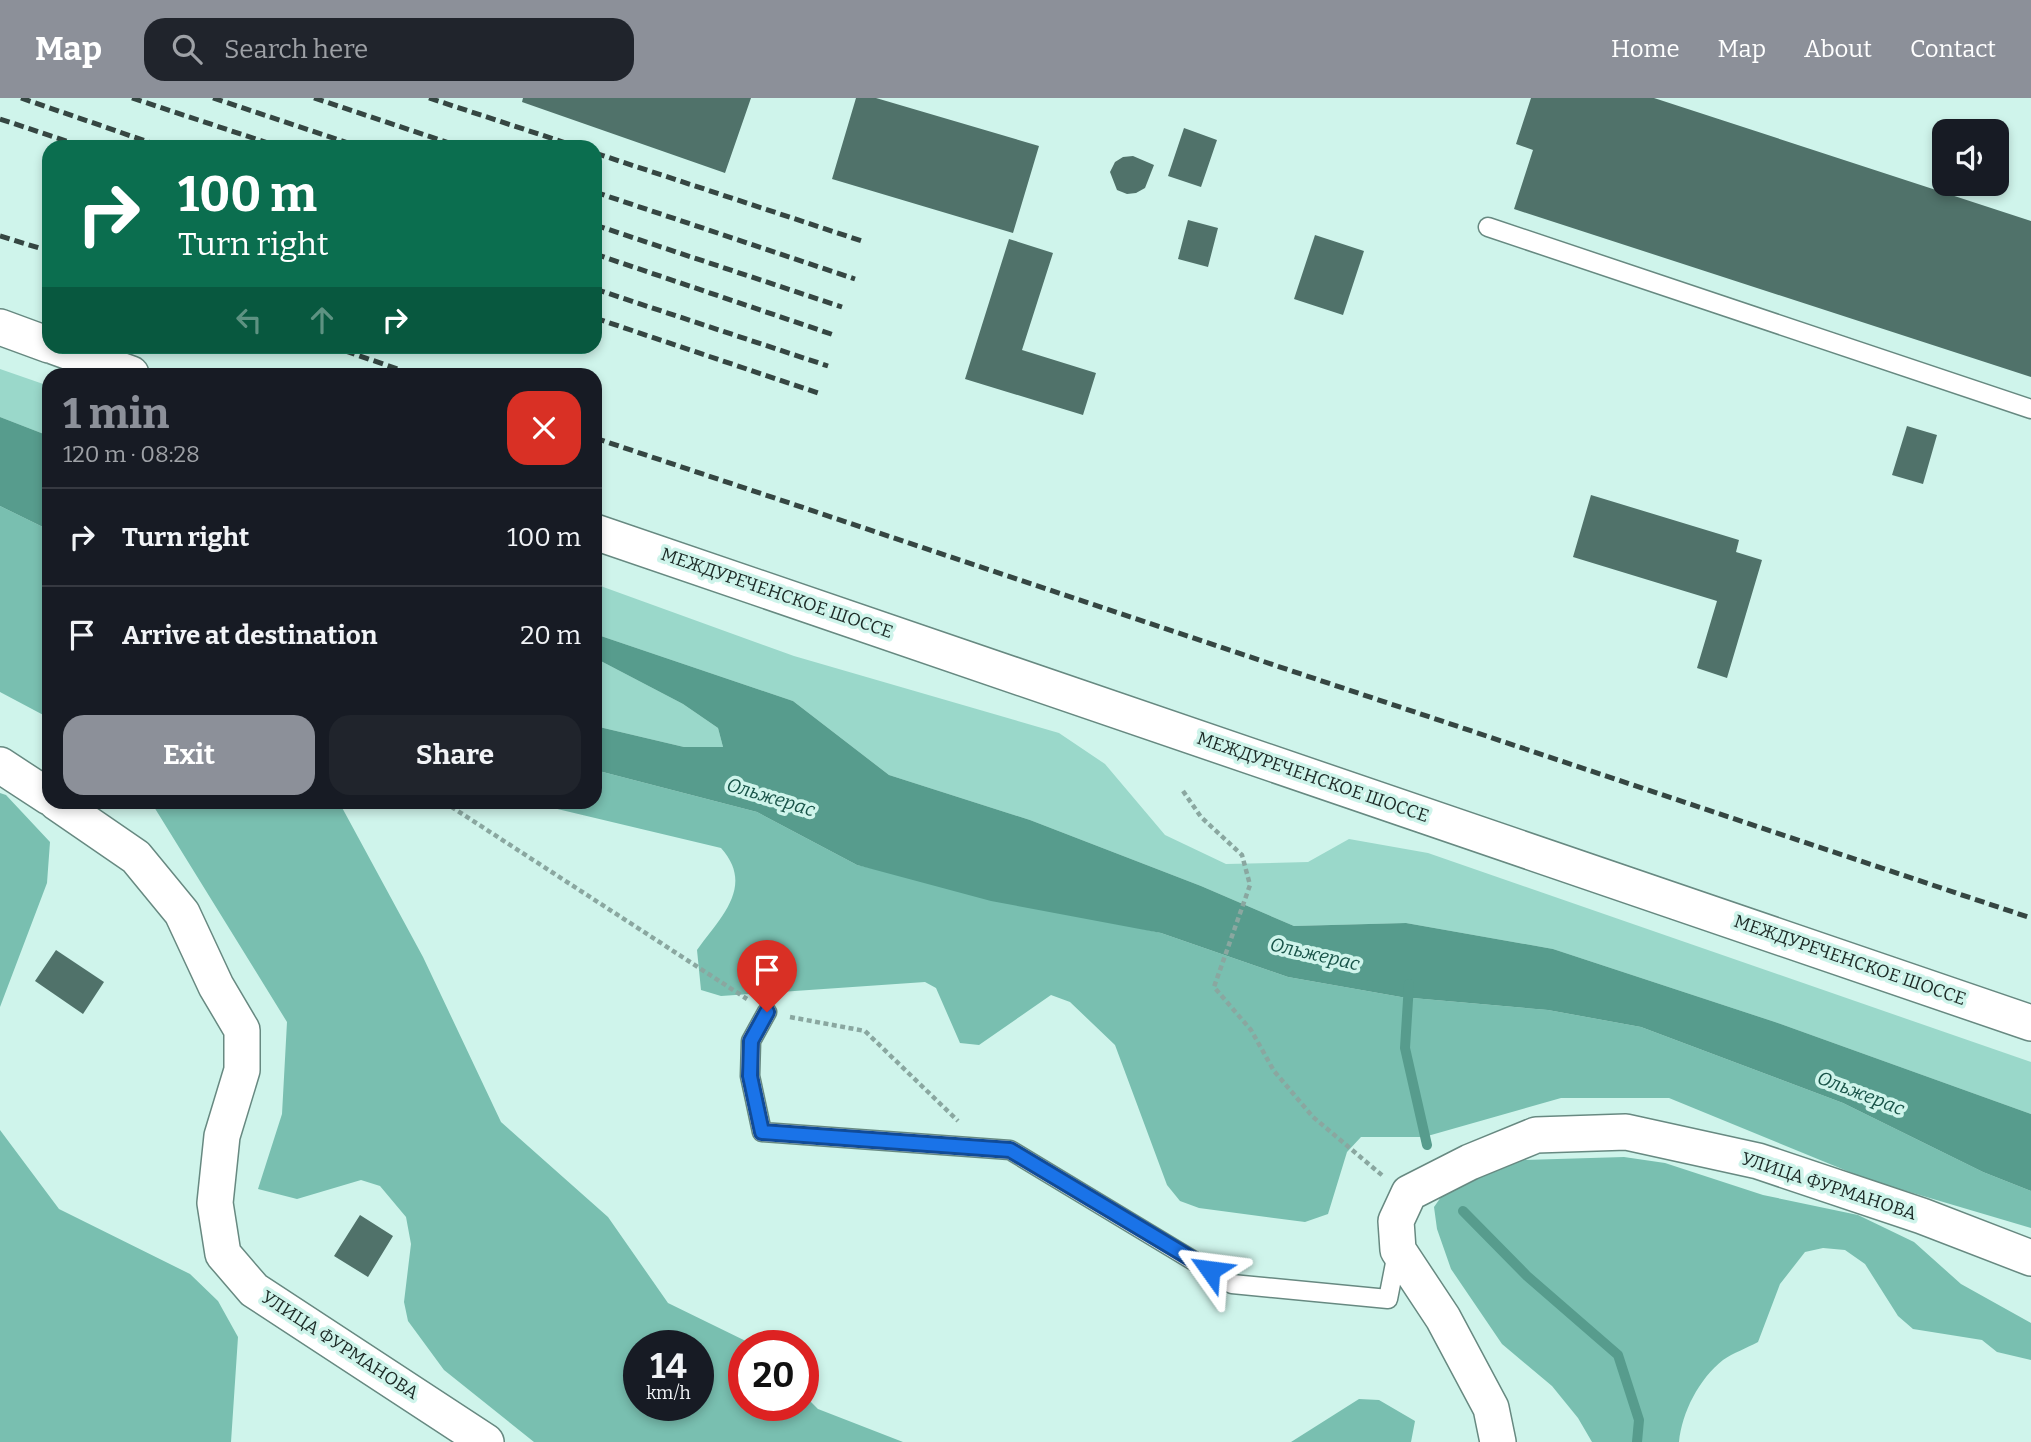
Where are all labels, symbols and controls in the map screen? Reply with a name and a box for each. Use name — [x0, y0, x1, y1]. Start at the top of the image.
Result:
search box — [144, 18, 634, 81]
text: Map — [35, 29, 102, 69]
icon: search — [168, 30, 206, 68]
text: Search here — [224, 34, 368, 65]
text: Home — [1611, 35, 1680, 63]
text: Map — [1718, 35, 1766, 63]
text: About — [1804, 35, 1872, 63]
text: Contact — [1910, 35, 1996, 63]
map controls — [1932, 119, 2009, 196]
button: sound — [1932, 119, 2009, 196]
text: 100 m — [178, 165, 317, 224]
icon: right — [63, 168, 154, 259]
text: Turn right — [178, 225, 329, 263]
icon: left — [230, 301, 268, 339]
icon: ahead — [303, 301, 341, 339]
icon: right — [376, 301, 414, 339]
text: 1 min — [63, 389, 169, 439]
button: close — [507, 391, 581, 465]
text: 120 m · 08:28 — [63, 440, 200, 468]
icon: right — [63, 518, 101, 556]
text: Turn right — [122, 522, 249, 553]
text: 100 m — [507, 522, 581, 553]
street label: МЕЖДУРЕЧЕНСКОЕ ШОССЕ — [658, 543, 896, 643]
icon: arrive — [63, 616, 101, 654]
text: Arrive at destination — [122, 620, 377, 651]
text: 20 m — [520, 620, 581, 651]
button: Exit — [63, 715, 315, 795]
button: Share — [329, 715, 581, 795]
street label: МЕЖДУРЕЧЕНСКОЕ ШОССЕ — [1194, 727, 1432, 827]
water label: Ольжерас — [724, 773, 818, 821]
street label: МЕЖДУРЕЧЕНСКОЕ ШОССЕ — [1731, 910, 1969, 1010]
water label: Ольжерас — [1268, 933, 1362, 975]
pin — [737, 940, 797, 1012]
icon: arrive — [748, 951, 786, 989]
water label: Ольжерас — [1814, 1066, 1908, 1120]
street label: УЛИЦА ФУРМАНОВА — [1739, 1147, 1920, 1225]
position arrow — [1173, 1233, 1247, 1307]
street label: УЛИЦА ФУРМАНОВА — [257, 1286, 423, 1404]
speed limit sign: 20 — [728, 1330, 819, 1421]
text: 14 — [650, 1345, 687, 1387]
text: km/h — [646, 1382, 691, 1404]

